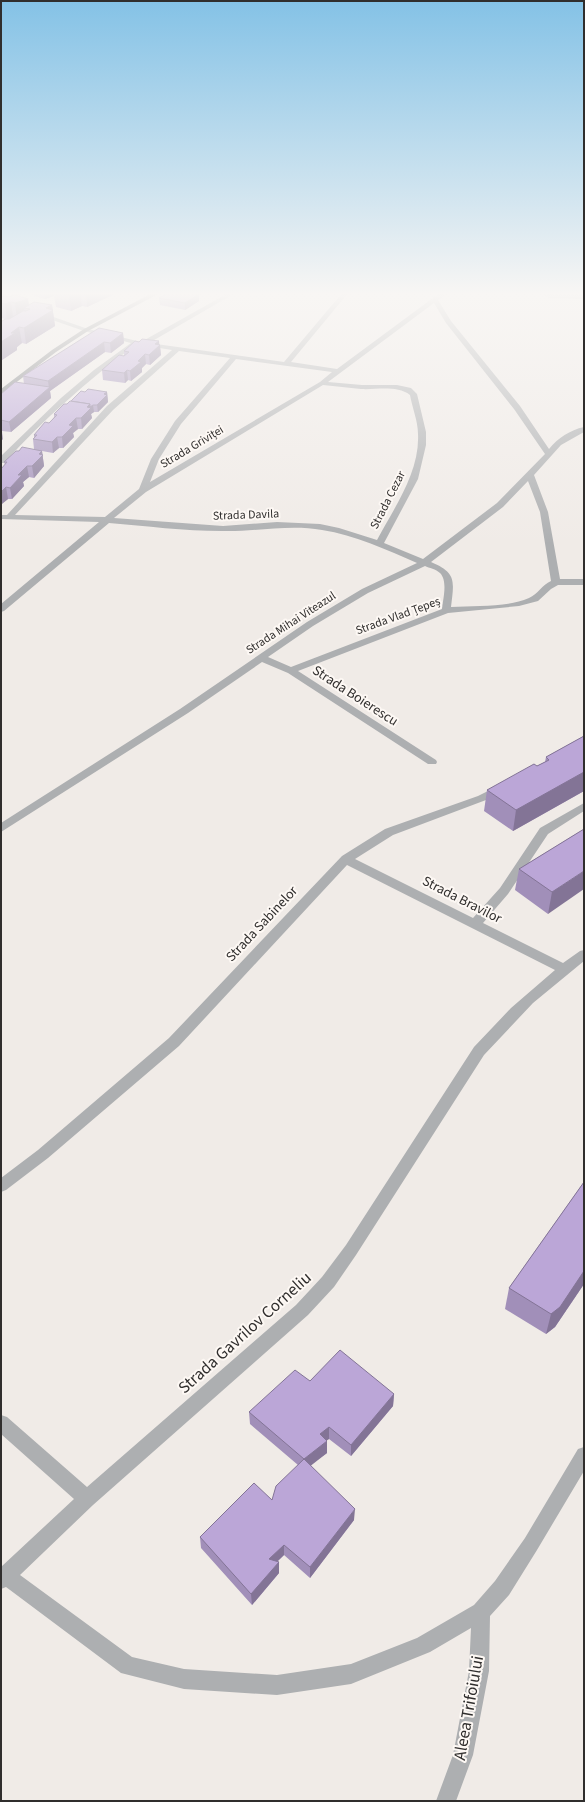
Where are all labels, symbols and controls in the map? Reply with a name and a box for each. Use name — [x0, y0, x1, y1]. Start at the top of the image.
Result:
street label: Strada Griviței — [157, 421, 227, 473]
street label: Strada Cezar — [366, 467, 410, 532]
street label: Strada Davila — [213, 505, 279, 525]
street label: Strada Mihai Viteazul — [243, 587, 339, 659]
street label: Strada Vlad Țepeș — [353, 593, 443, 639]
street label: Strada Boierescu — [308, 661, 402, 731]
street label: Strada Bravilor — [419, 871, 505, 929]
street label: Strada Sabinelor — [221, 881, 303, 966]
street label: Strada Gavrilov Corneliu — [173, 1267, 317, 1399]
street label: Aleea Trifoiului — [448, 1654, 490, 1762]

